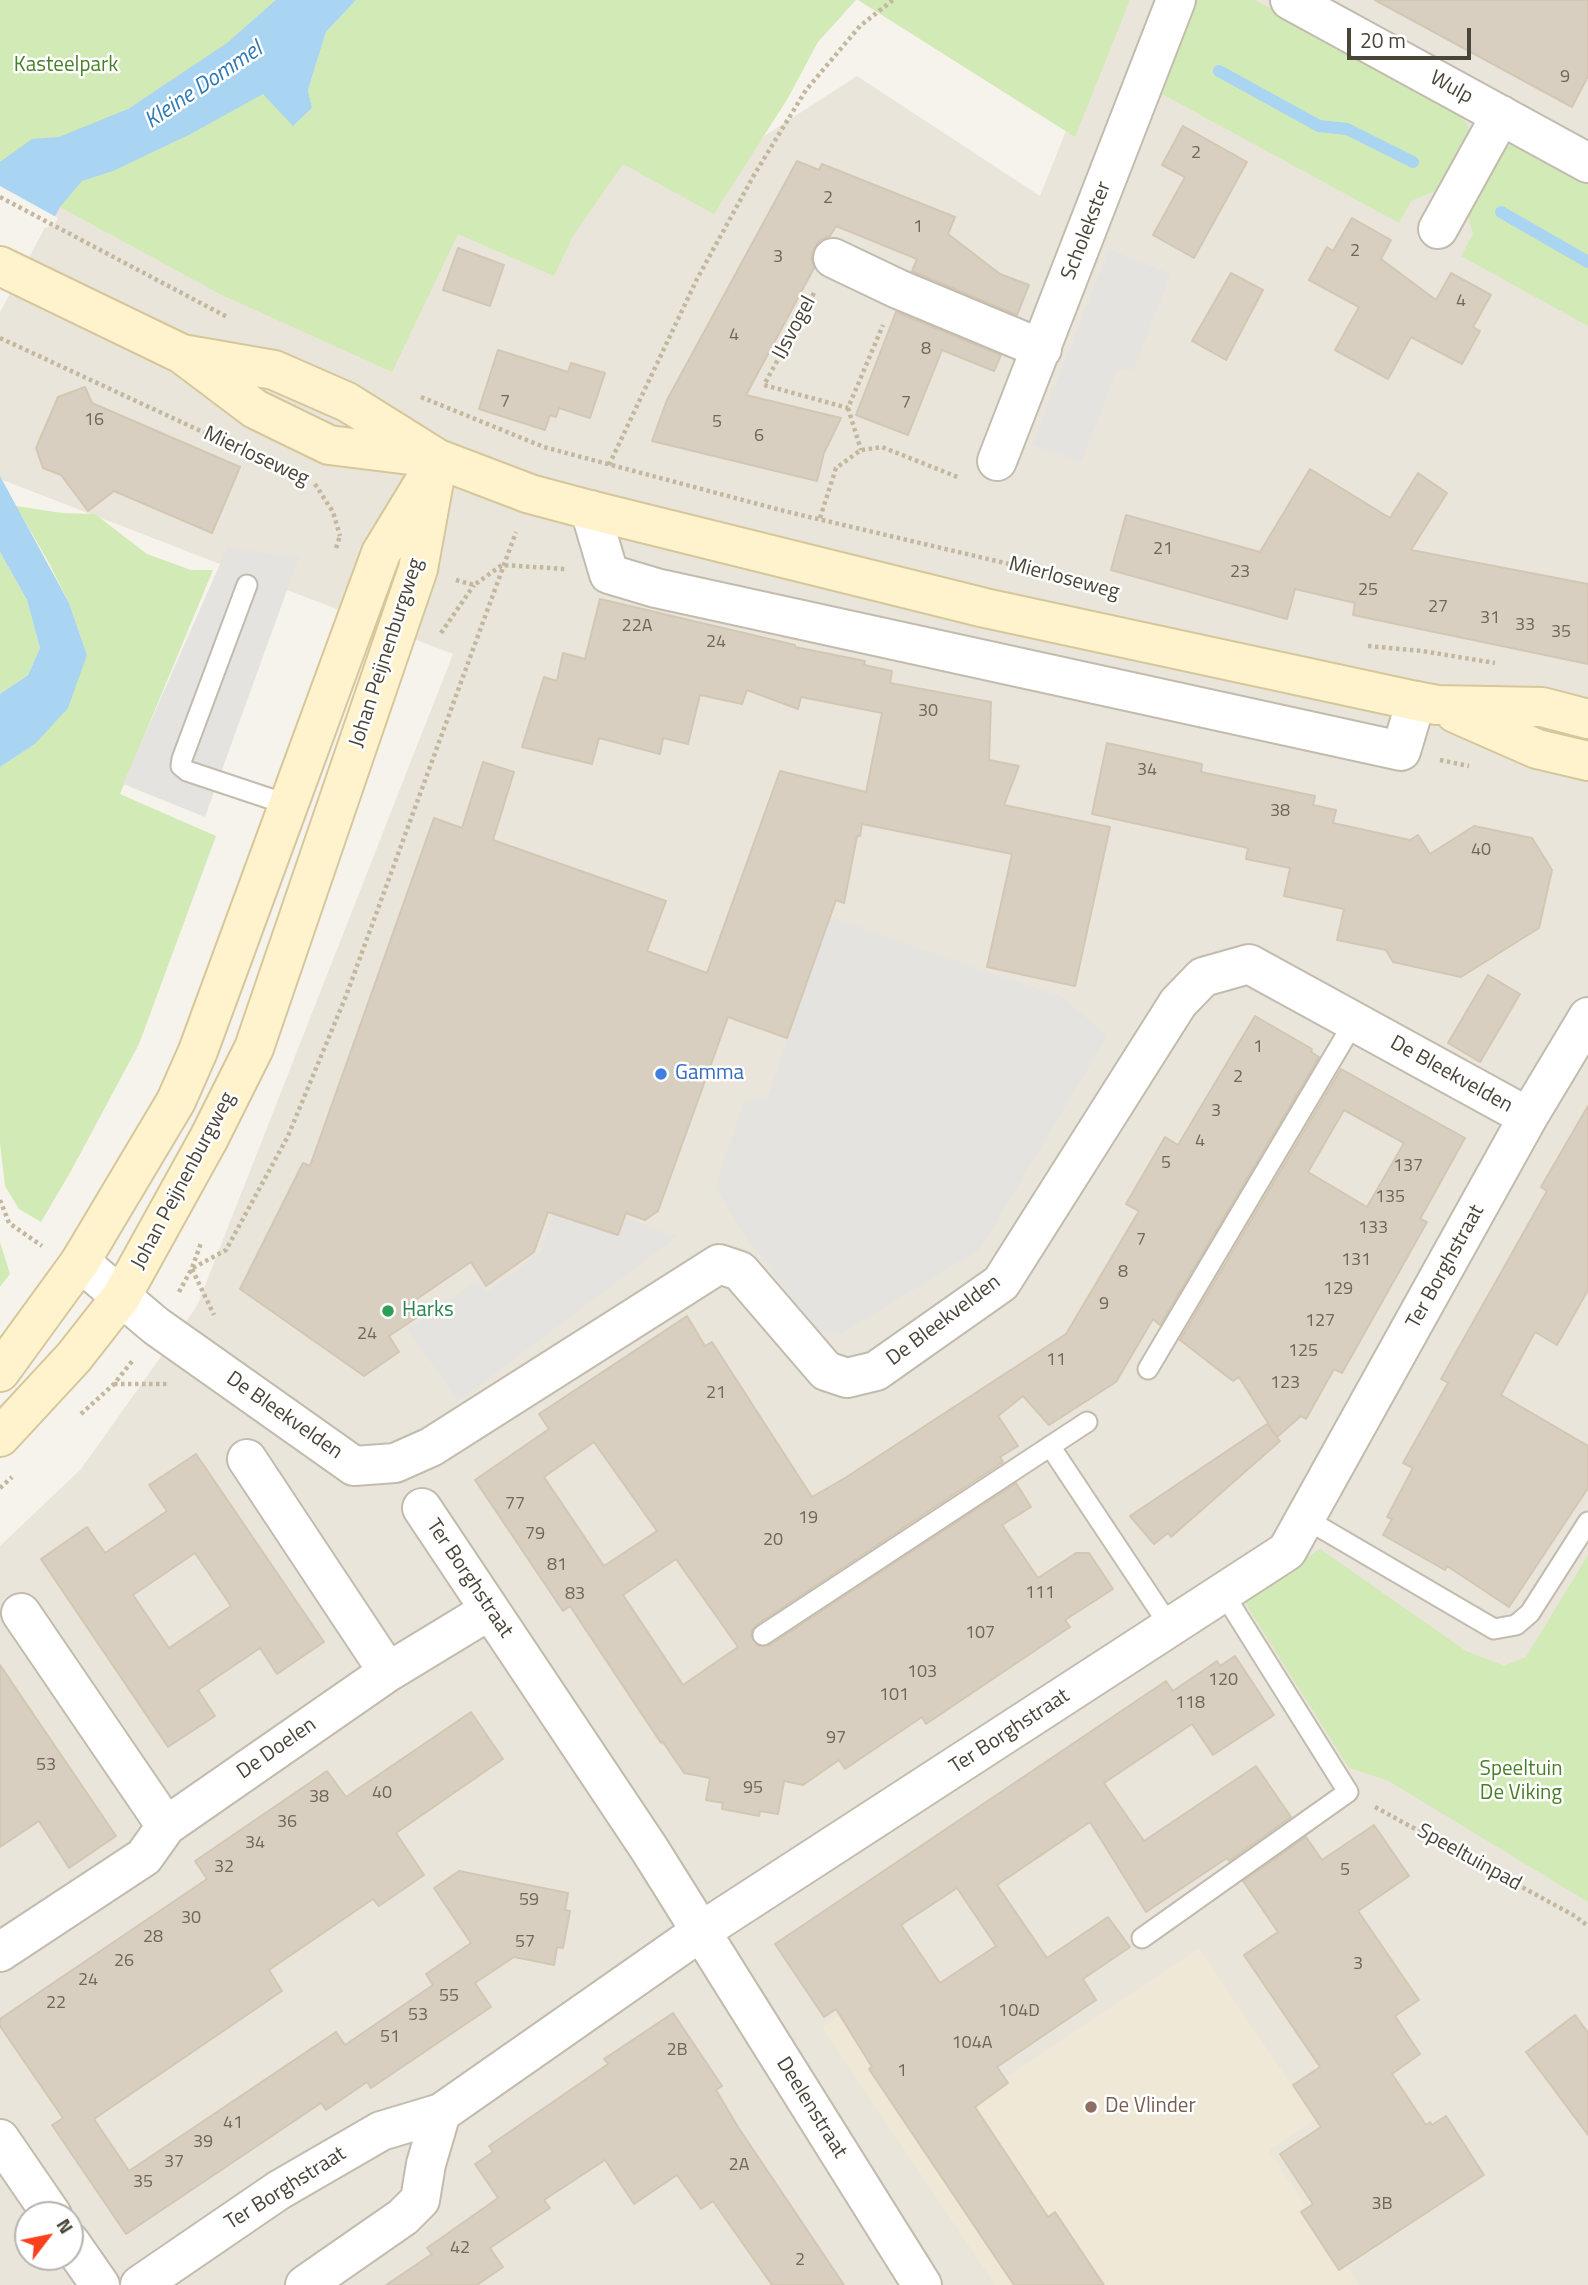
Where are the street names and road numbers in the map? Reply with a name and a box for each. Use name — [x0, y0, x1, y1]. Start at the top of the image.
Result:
street label: Wulp — [1425, 66, 1477, 110]
street label: Scholekster — [1057, 178, 1117, 284]
street label: IJsvogel — [768, 292, 822, 364]
street label: Mierloseweg — [199, 422, 313, 492]
street label: Mierloseweg — [1006, 552, 1122, 606]
street label: Johan Peijnenburgweg — [345, 555, 429, 751]
street label: De Bleekvelden — [1385, 1031, 1517, 1119]
street label: Johan Peijnenburgweg — [127, 1088, 241, 1274]
street label: Ter Borghstraat — [1402, 1201, 1490, 1333]
street label: De Bleekvelden — [882, 1270, 1006, 1372]
street label: De Bleekvelden — [221, 1367, 347, 1465]
street label: Ter Borghstraat — [420, 1515, 518, 1643]
street label: Ter Borghstraat — [945, 1684, 1075, 1780]
street label: De Doelen — [233, 1713, 321, 1785]
street label: Speeltuinpad — [1412, 1819, 1526, 1897]
street label: Deelenstraat — [770, 2053, 852, 2163]
street label: Ter Borghstraat — [221, 2142, 351, 2236]

